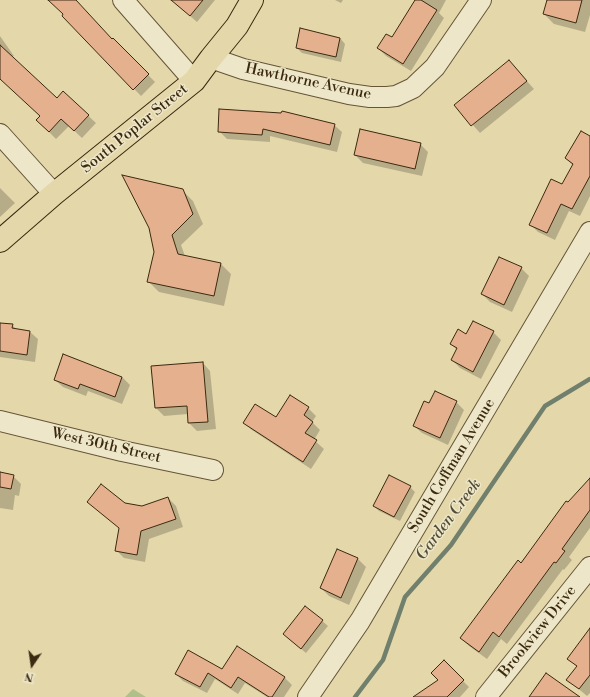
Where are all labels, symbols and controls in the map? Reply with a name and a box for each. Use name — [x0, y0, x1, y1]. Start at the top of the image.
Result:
street label: Hawthorne Avenue — [243, 60, 373, 104]
street label: South Poplar Street — [78, 81, 192, 177]
street label: South Coffman Avenue — [405, 396, 499, 536]
street label: West 30th Street — [50, 425, 162, 467]
water label: Garden Creek — [412, 476, 486, 564]
street label: Brookview Drive — [495, 582, 581, 682]
north arrow — [12, 645, 52, 685]
text: N — [23, 669, 35, 684]

